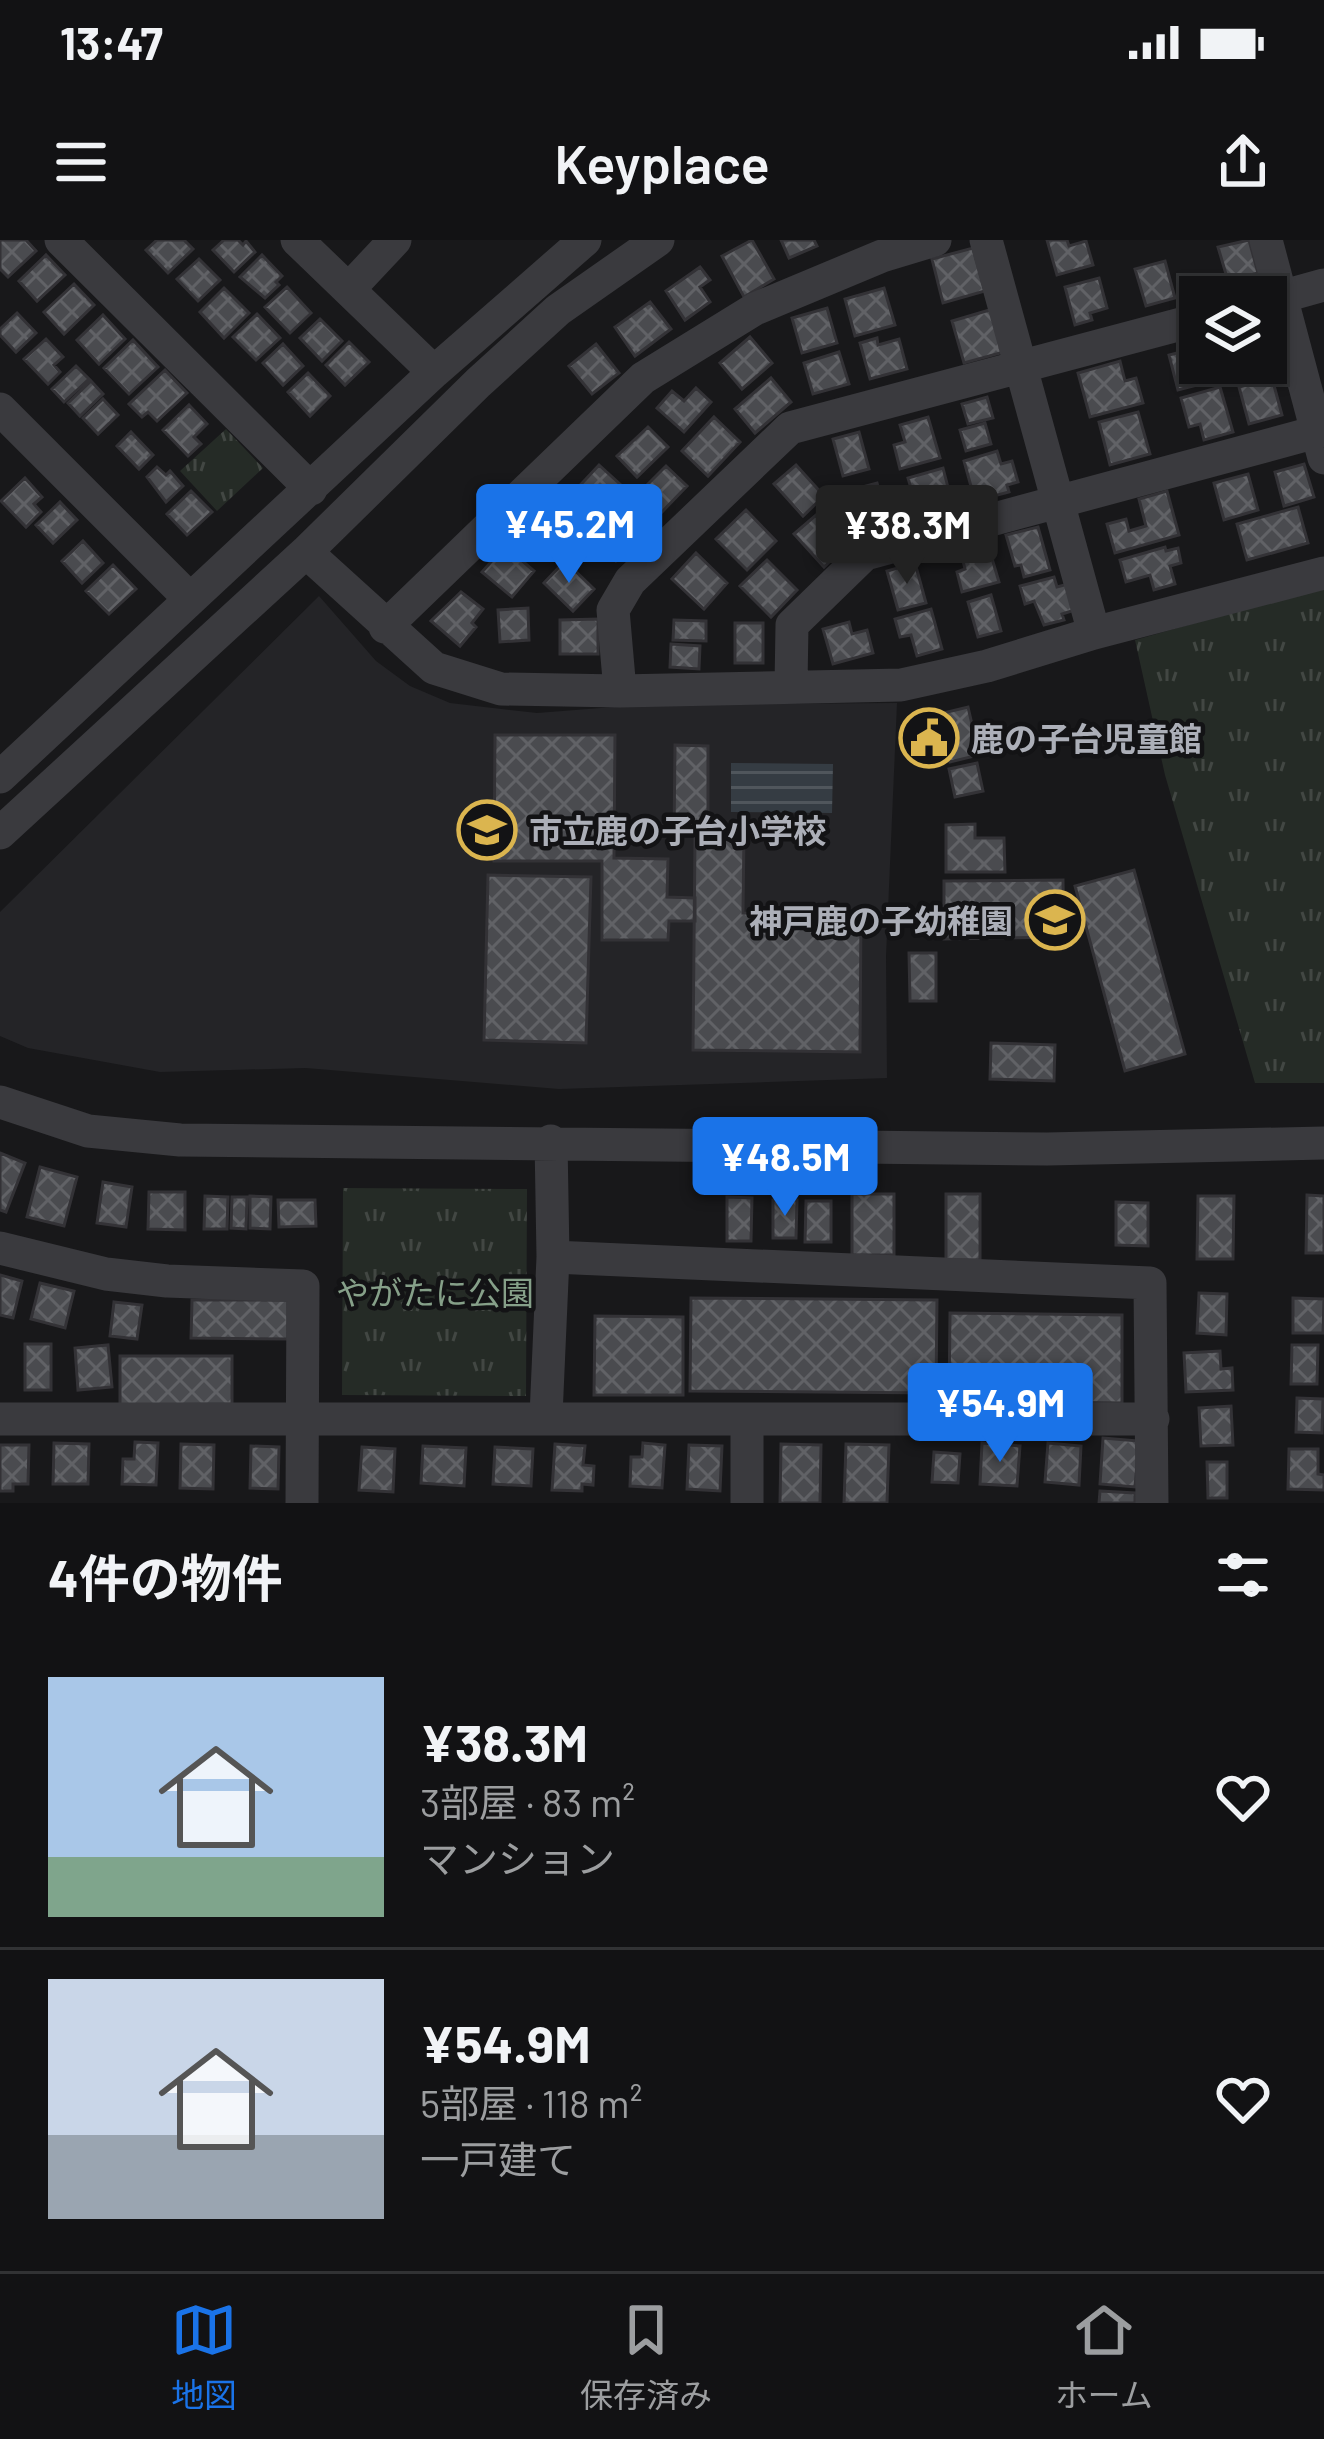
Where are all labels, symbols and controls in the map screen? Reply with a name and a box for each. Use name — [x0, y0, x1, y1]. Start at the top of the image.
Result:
text: 13:47 — [60, 15, 163, 69]
icon: menu — [48, 129, 114, 195]
icon: share — [1210, 129, 1276, 195]
text: Keyplace — [554, 130, 770, 195]
map controls — [1179, 276, 1287, 384]
button: layers — [1179, 276, 1287, 384]
pin: ¥45.2M — [471, 484, 667, 586]
pin: ¥38.3M — [809, 485, 1005, 587]
text: ¥45.2M — [503, 499, 635, 546]
text: ¥38.3M — [843, 500, 971, 547]
public building icon: 鹿の子台児童館 — [898, 707, 960, 769]
place label: 鹿の子台児童館 — [971, 718, 1202, 758]
school or university icon: 市立鹿の子台小学校 — [456, 799, 518, 861]
place label: 市立鹿の子台小学校 — [529, 810, 826, 850]
school or university icon: 神戸鹿の子幼稚園 — [1024, 889, 1086, 951]
place label: 神戸鹿の子幼稚園 — [749, 900, 1013, 940]
pin: ¥48.5M — [687, 1117, 883, 1219]
text: ¥48.5M — [720, 1132, 850, 1179]
park label: やがたに公園 — [336, 1272, 534, 1312]
pin: ¥54.9M — [902, 1363, 1098, 1465]
text: ¥54.9M — [935, 1378, 1065, 1425]
icon: filters — [1210, 1542, 1276, 1608]
text: 4件の物件 — [48, 1546, 283, 1607]
text: ¥38.3M — [420, 1711, 588, 1772]
icon: home — [144, 1725, 288, 1869]
icon: heart — [1210, 1764, 1276, 1830]
text: 3部屋 · 83 m² — [420, 1778, 635, 1825]
text: マンション — [420, 1834, 615, 1881]
text: ¥54.9M — [420, 2012, 591, 2073]
icon: home — [144, 2027, 288, 2171]
icon: heart — [1210, 2066, 1276, 2132]
text: 5部屋 · 118 m² — [420, 2079, 642, 2126]
text: 一戸建て — [420, 2135, 576, 2182]
tab: 地図 — [171, 2297, 237, 2417]
tab: 保存済み — [580, 2297, 712, 2417]
tab: ホーム — [1055, 2297, 1153, 2417]

